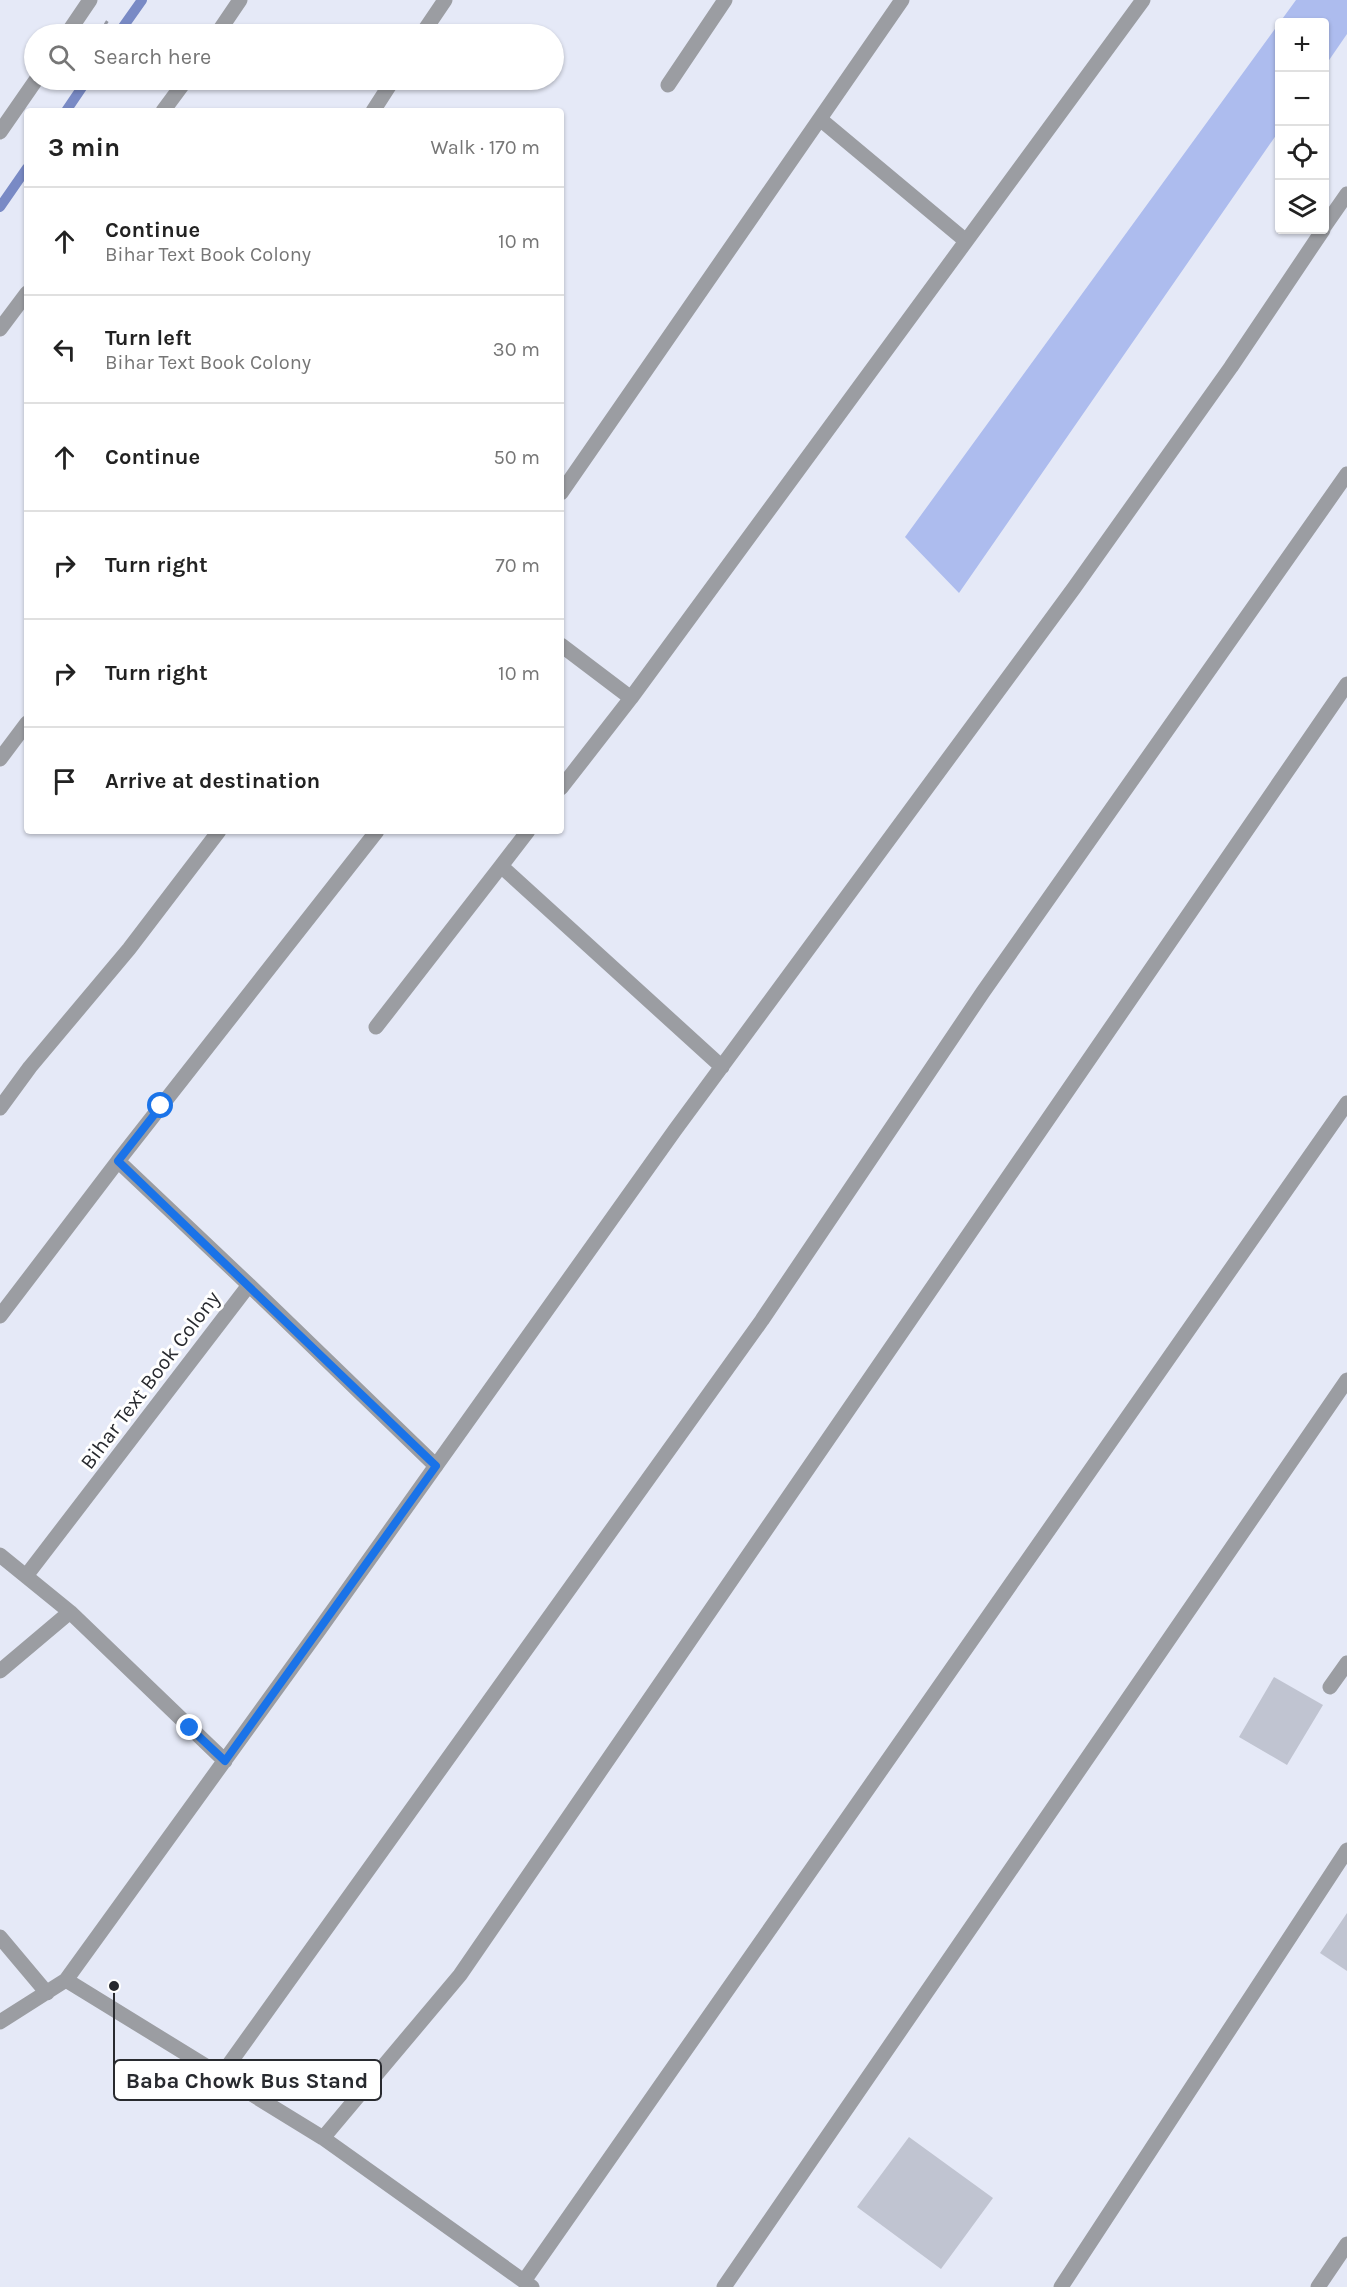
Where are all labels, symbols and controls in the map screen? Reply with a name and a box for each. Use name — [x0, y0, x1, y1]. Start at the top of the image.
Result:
map controls — [1275, 18, 1329, 234]
button: + — [1275, 18, 1329, 72]
search box — [24, 24, 564, 90]
icon: search — [45, 41, 78, 74]
text: Search here — [93, 44, 211, 70]
button: − — [1275, 72, 1329, 126]
button: locate — [1275, 126, 1329, 180]
text: 3 min — [48, 132, 120, 163]
text: Walk · 170 m — [430, 136, 540, 159]
button: layers — [1275, 180, 1329, 234]
text: Continue — [105, 217, 200, 243]
icon: ahead — [48, 225, 81, 258]
text: 10 m — [498, 230, 540, 253]
text: Bihar Text Book Colony — [105, 243, 311, 266]
text: Turn left — [105, 325, 192, 351]
icon: left — [48, 333, 81, 366]
text: 30 m — [493, 338, 540, 361]
text: Bihar Text Book Colony — [105, 351, 311, 374]
icon: ahead — [48, 441, 81, 474]
text: Continue — [105, 444, 200, 470]
text: 50 m — [493, 446, 540, 469]
icon: right — [48, 549, 81, 582]
text: Turn right — [105, 552, 208, 578]
text: 70 m — [495, 554, 540, 577]
icon: right — [48, 657, 81, 690]
text: Turn right — [105, 660, 208, 686]
text: 10 m — [498, 662, 540, 685]
icon: arrive — [48, 765, 81, 798]
text: Arrive at destination — [105, 768, 320, 794]
route start — [147, 1092, 173, 1118]
street label: Bihar Text Book Colony — [75, 1286, 225, 1474]
route end — [176, 1714, 202, 1740]
callout: Baba Chowk Bus Stand — [114, 2060, 381, 2100]
text: Baba Chowk Bus Stand — [126, 2068, 368, 2094]

